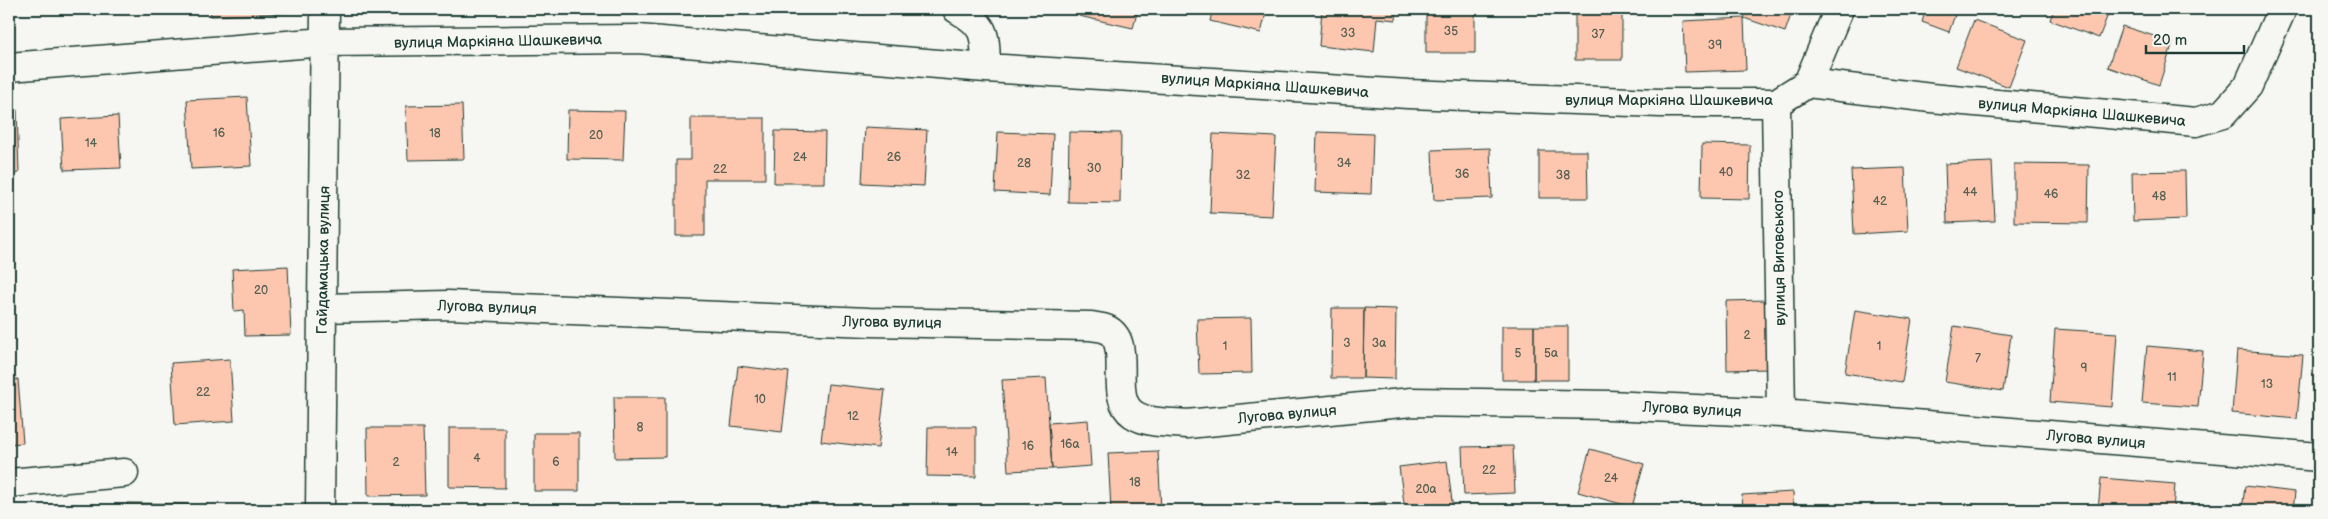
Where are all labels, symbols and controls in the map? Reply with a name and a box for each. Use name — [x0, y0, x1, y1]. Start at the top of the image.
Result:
scale bar — [2146, 22, 2243, 54]
house number: 35 — [1444, 24, 1458, 39]
house number: 33 — [1341, 26, 1355, 41]
house number: 37 — [1591, 27, 1605, 42]
street label: вулиця Маркіяна Шашкевича — [394, 30, 602, 53]
text: 20 m — [2153, 31, 2187, 50]
house number: 39 — [1708, 38, 1722, 53]
street label: вулиця Маркіяна Шашкевича — [1160, 69, 1370, 102]
street label: вулиця Маркіяна Шашкевича — [1565, 91, 1773, 110]
street label: вулиця Маркіяна Шашкевича — [1977, 94, 2187, 131]
house number: 16 — [213, 126, 225, 141]
house number: 18 — [429, 126, 441, 141]
house number: 20 — [589, 128, 603, 143]
house number: 14 — [85, 136, 98, 151]
house number: 24 — [793, 150, 808, 165]
house number: 26 — [887, 150, 901, 165]
house number: 28 — [1017, 156, 1031, 171]
house number: 34 — [1337, 156, 1352, 171]
house number: 30 — [1087, 161, 1101, 176]
house number: 22 — [713, 162, 727, 177]
house number: 40 — [1719, 165, 1733, 180]
house number: 36 — [1455, 167, 1469, 182]
house number: 32 — [1236, 168, 1250, 183]
house number: 38 — [1556, 168, 1570, 183]
house number: 44 — [1963, 185, 1978, 200]
street label: Гайдамацька вулиця — [313, 186, 334, 334]
house number: 46 — [2044, 187, 2058, 202]
house number: 48 — [2152, 189, 2166, 204]
street label: вулиця Виговського — [1769, 190, 1790, 326]
house number: 42 — [1873, 194, 1887, 209]
house number: 20 — [254, 283, 268, 298]
street label: Лугова вулиця — [436, 296, 537, 319]
street label: Лугова вулиця — [841, 312, 942, 333]
house number: 2 — [1743, 328, 1751, 343]
house number: 3 — [1343, 336, 1351, 351]
house number: 3а — [1372, 336, 1386, 351]
house number: 1 — [1223, 339, 1227, 354]
house number: 1 — [1877, 339, 1881, 354]
house number: 5 — [1515, 346, 1522, 361]
house number: 5а — [1544, 346, 1558, 361]
house number: 7 — [1975, 351, 1981, 366]
house number: 9 — [2081, 361, 2088, 376]
house number: 11 — [2167, 370, 2177, 385]
house number: 13 — [2261, 377, 2273, 392]
house number: 22 — [196, 385, 210, 400]
house number: 10 — [754, 392, 766, 407]
street label: Лугова вулиця — [1641, 397, 1742, 422]
street label: Лугова вулиця — [1236, 401, 1337, 428]
house number: 12 — [847, 409, 859, 424]
house number: 8 — [637, 420, 644, 435]
street label: Лугова вулиця — [2045, 426, 2146, 453]
house number: 16а — [1060, 437, 1080, 452]
house number: 16 — [1022, 439, 1034, 454]
house number: 14 — [946, 445, 959, 460]
house number: 4 — [473, 451, 481, 466]
house number: 2 — [392, 455, 400, 470]
house number: 6 — [552, 455, 560, 470]
house number: 22 — [1482, 463, 1496, 478]
house number: 24 — [1604, 471, 1619, 486]
house number: 18 — [1129, 475, 1141, 490]
house number: 20а — [1415, 482, 1437, 497]

